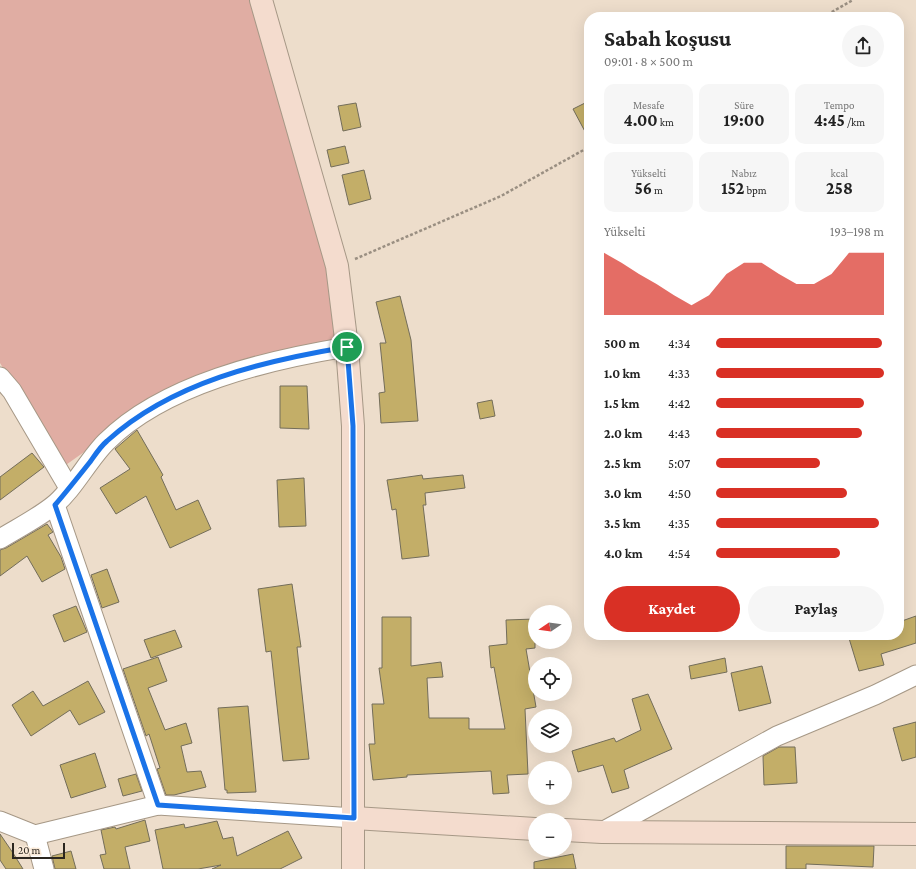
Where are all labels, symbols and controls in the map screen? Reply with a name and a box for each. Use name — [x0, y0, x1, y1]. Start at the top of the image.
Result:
button: share — [842, 25, 884, 67]
text: Sabah koşusu — [604, 26, 731, 51]
text: 09:01 · 8 × 500 m — [604, 54, 693, 69]
text: Mesafe — [633, 99, 664, 111]
text: Süre — [734, 99, 754, 111]
text: Tempo — [824, 99, 855, 111]
text: 4.00 — [624, 111, 658, 130]
text: 19:00 — [723, 111, 765, 130]
text: 4:45 — [814, 111, 845, 130]
text: km — [658, 116, 674, 128]
text: /km — [845, 116, 865, 128]
text: Yükselti — [631, 167, 666, 179]
text: Nabız — [731, 167, 757, 179]
text: kcal — [830, 167, 848, 179]
text: 56 — [634, 179, 652, 198]
text: 152 — [721, 179, 744, 198]
text: 258 — [826, 179, 853, 198]
text: m — [652, 184, 663, 196]
text: bpm — [744, 184, 767, 196]
text: Yükselti — [604, 224, 645, 239]
text: 193–198 m — [830, 224, 884, 239]
pin — [330, 330, 364, 364]
icon: arrive — [336, 336, 358, 358]
text: 500 m — [604, 336, 640, 351]
text: 4:34 — [668, 336, 690, 351]
text: 1.0 km — [604, 366, 641, 381]
text: 4:33 — [668, 366, 690, 381]
text: 1.5 km — [604, 396, 639, 411]
text: 4:42 — [668, 396, 690, 411]
text: 2.0 km — [604, 426, 642, 441]
text: 4:43 — [668, 426, 690, 441]
text: 2.5 km — [604, 456, 641, 471]
text: 5:07 — [668, 456, 690, 471]
text: 3.0 km — [604, 486, 642, 501]
text: 4:50 — [668, 486, 691, 501]
text: 3.5 km — [604, 516, 641, 531]
text: 4:35 — [668, 516, 690, 531]
text: 4.0 km — [604, 546, 643, 561]
text: 4:54 — [668, 546, 690, 561]
button: Kaydet — [604, 586, 740, 632]
button: Paylaş — [748, 586, 884, 632]
north arrow — [528, 605, 572, 649]
map controls — [528, 605, 572, 857]
button: locate — [528, 657, 572, 701]
button: layers — [528, 709, 572, 753]
button: + — [528, 761, 572, 805]
button: − — [528, 813, 572, 857]
scale bar — [12, 841, 65, 860]
text: 20 m — [18, 844, 40, 856]

